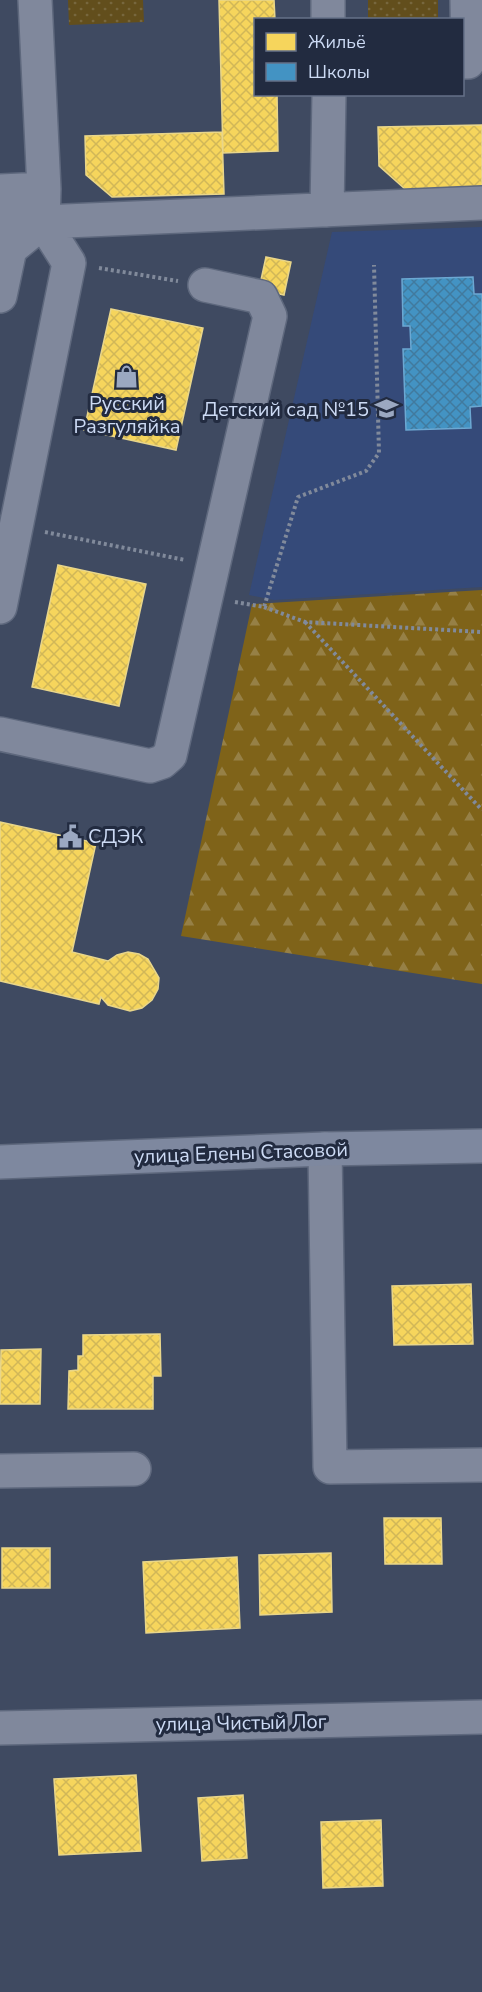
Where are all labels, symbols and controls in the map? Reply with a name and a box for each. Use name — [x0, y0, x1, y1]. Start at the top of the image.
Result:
legend — [254, 18, 464, 96]
text: Жильё — [308, 30, 366, 54]
text: Школы — [308, 60, 370, 84]
shop icon: Русский Разгуляйка — [114, 363, 140, 389]
place label: Русский Разгуляйка — [74, 390, 180, 440]
place label: Детский сад №15 — [202, 396, 369, 423]
school or university icon: Детский сад №15 — [374, 396, 400, 422]
public building icon: СДЭК — [57, 823, 83, 849]
place label: СДЭК — [88, 823, 143, 850]
street label: улица Елены Стасовой — [133, 1136, 349, 1170]
street label: улица Чистый Лог — [155, 1708, 327, 1738]

